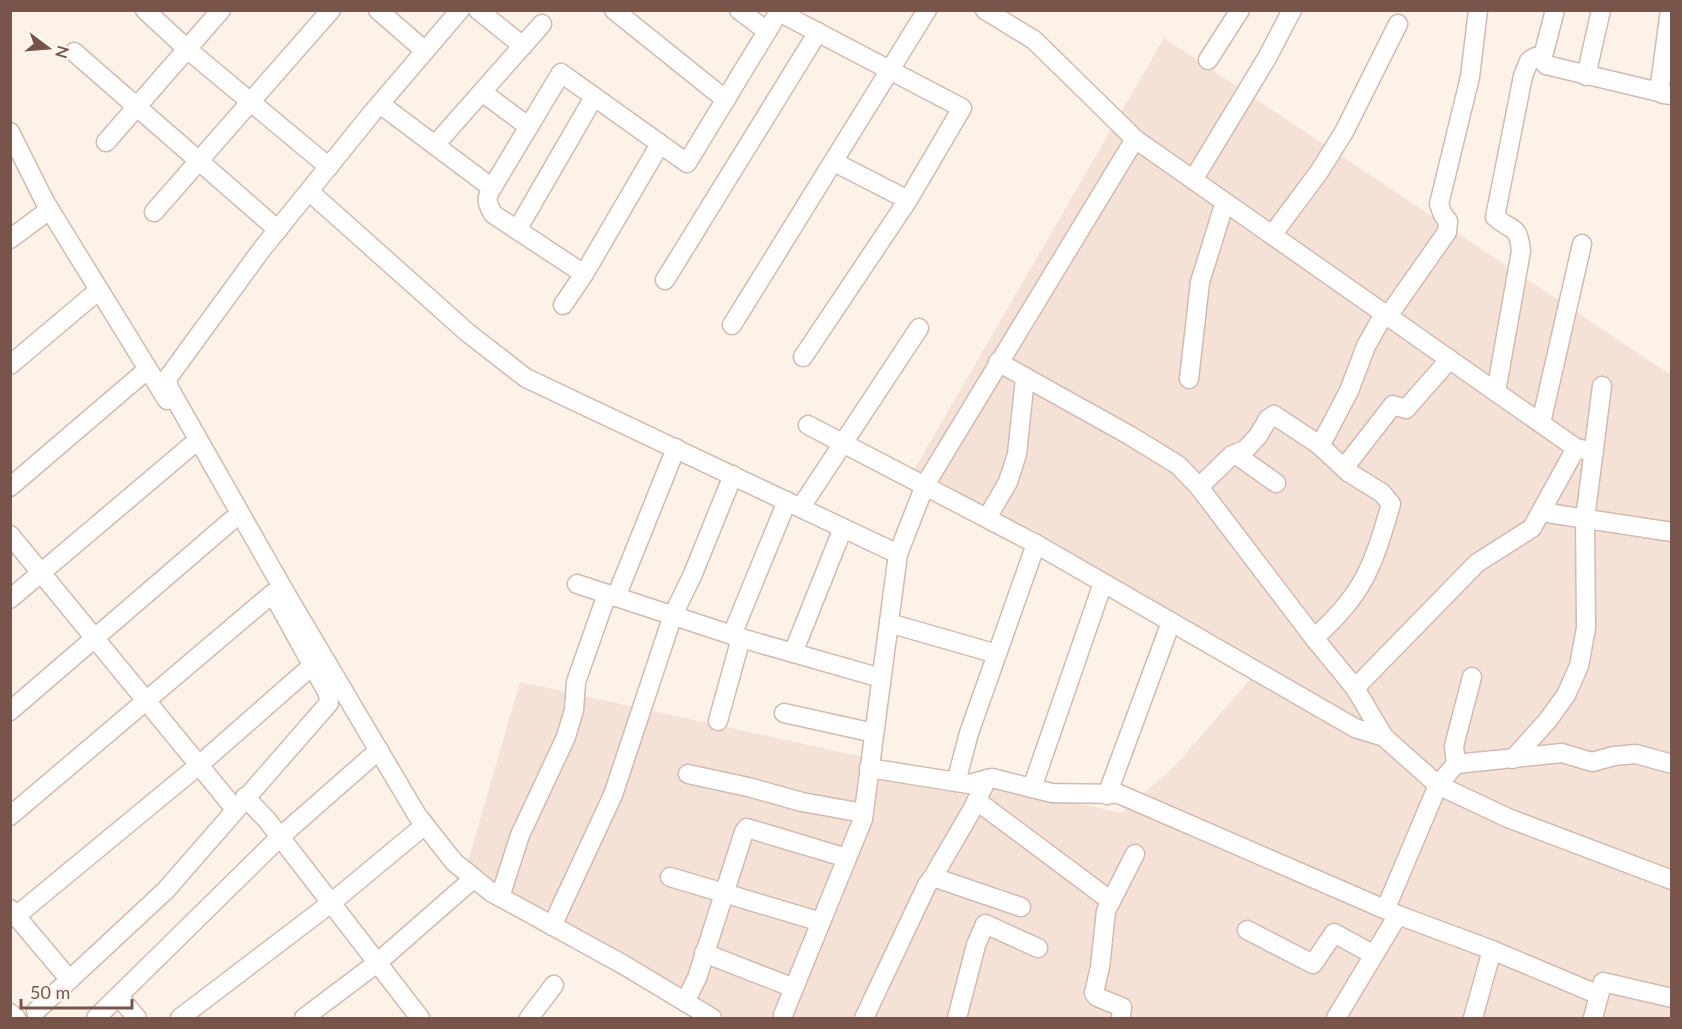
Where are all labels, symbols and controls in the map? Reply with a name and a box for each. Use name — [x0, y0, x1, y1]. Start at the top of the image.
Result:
north arrow — [18, 18, 78, 78]
text: N — [52, 44, 74, 61]
scale bar — [21, 972, 132, 1010]
text: 50 m — [30, 981, 70, 1003]

